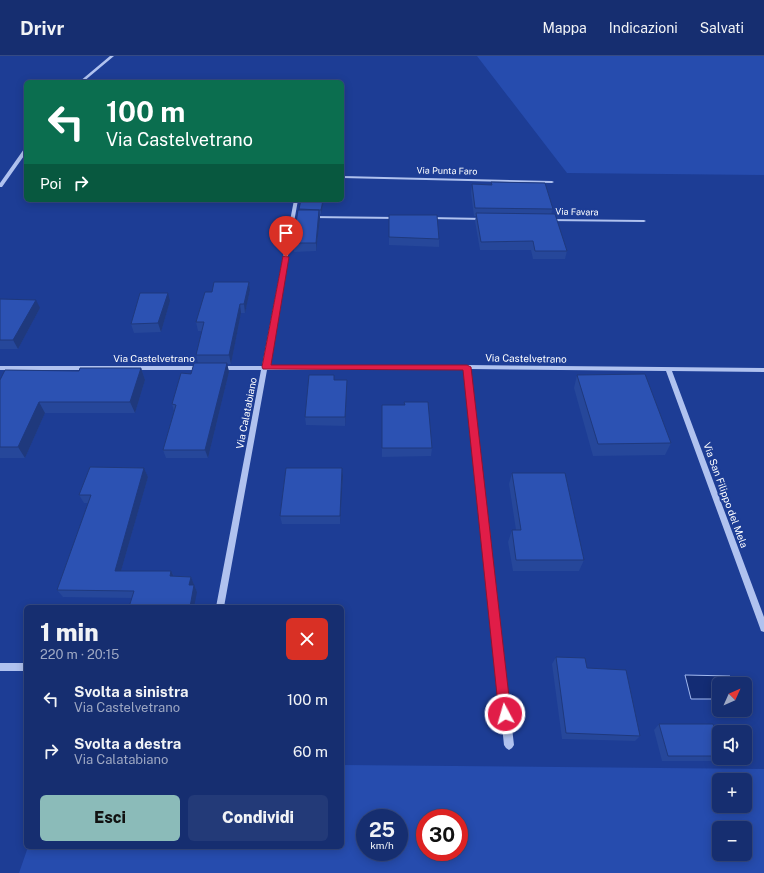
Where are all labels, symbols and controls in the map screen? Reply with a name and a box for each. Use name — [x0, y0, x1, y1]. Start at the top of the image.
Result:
text: Drivr — [20, 17, 64, 39]
text: Mappa — [542, 20, 587, 36]
text: Indicazioni — [609, 20, 678, 36]
text: Salvati — [700, 20, 744, 36]
text: 100 m — [106, 95, 185, 128]
icon: left — [40, 96, 92, 148]
text: Via Castelvetrano — [106, 129, 253, 150]
street label: Via Punta Faro — [417, 164, 478, 177]
icon: right — [70, 172, 92, 194]
text: Poi — [40, 175, 62, 192]
street label: Via Favara — [555, 206, 599, 217]
pin — [269, 216, 303, 257]
icon: arrive — [275, 222, 297, 244]
street label: Via Castelvetrano — [485, 351, 567, 365]
street label: Via Castelvetrano — [113, 352, 195, 364]
street label: Via Calatabiano — [233, 376, 259, 450]
street label: Via San Filippo del Mela — [701, 441, 751, 549]
text: 1 min — [40, 618, 99, 646]
button: close — [286, 618, 328, 660]
text: 220 m · 20:15 — [40, 647, 119, 662]
north arrow — [712, 677, 752, 717]
map controls — [712, 677, 752, 861]
text: Svolta a sinistra — [74, 683, 188, 700]
icon: left — [40, 688, 62, 710]
text: 100 m — [287, 691, 328, 708]
position arrow — [484, 693, 526, 735]
text: Via Castelvetrano — [74, 700, 180, 715]
button: sound — [712, 725, 752, 765]
text: Svolta a destra — [74, 735, 181, 752]
icon: right — [40, 740, 62, 762]
text: 60 m — [293, 743, 328, 760]
text: Via Calatabiano — [74, 752, 168, 767]
button: + — [712, 773, 752, 813]
button: Esci — [40, 795, 180, 841]
button: Condividi — [188, 795, 328, 841]
speed limit sign: 30 — [416, 809, 468, 861]
text: 25 — [369, 818, 395, 842]
button: − — [712, 821, 752, 861]
text: km/h — [370, 839, 394, 851]

